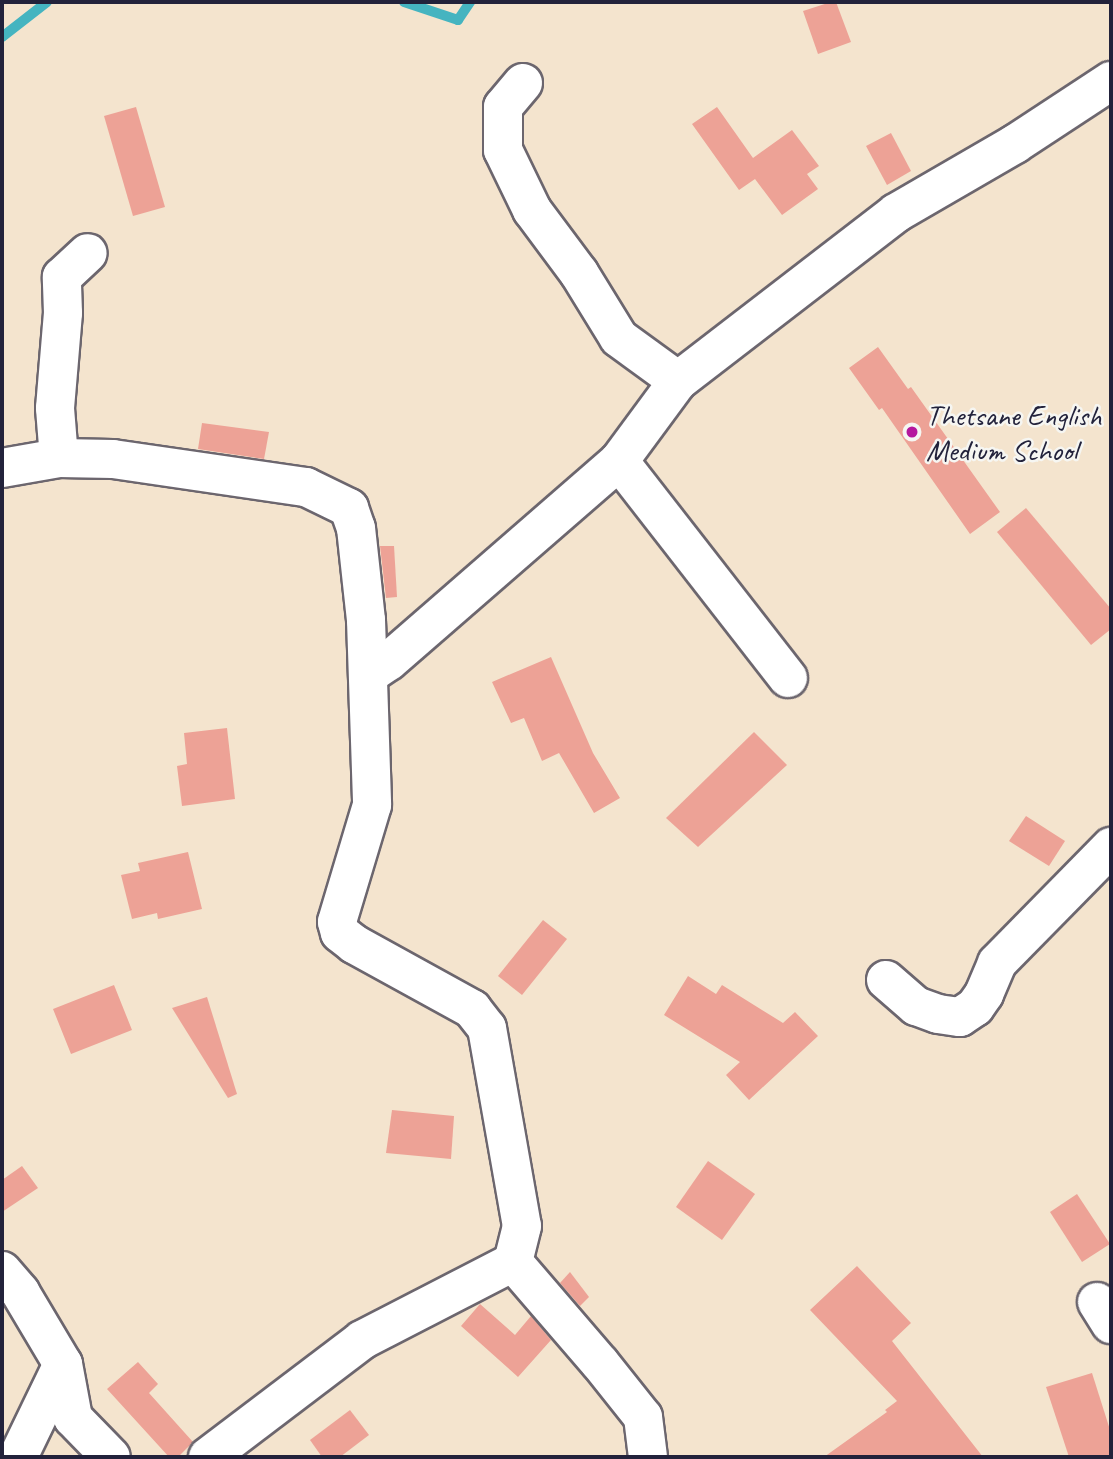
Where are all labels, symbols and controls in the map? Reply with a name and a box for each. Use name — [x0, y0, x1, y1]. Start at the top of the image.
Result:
place label: Thetsane English Medium School — [926, 397, 1101, 467]
marker: Thetsane English Medium School — [904, 424, 920, 440]

